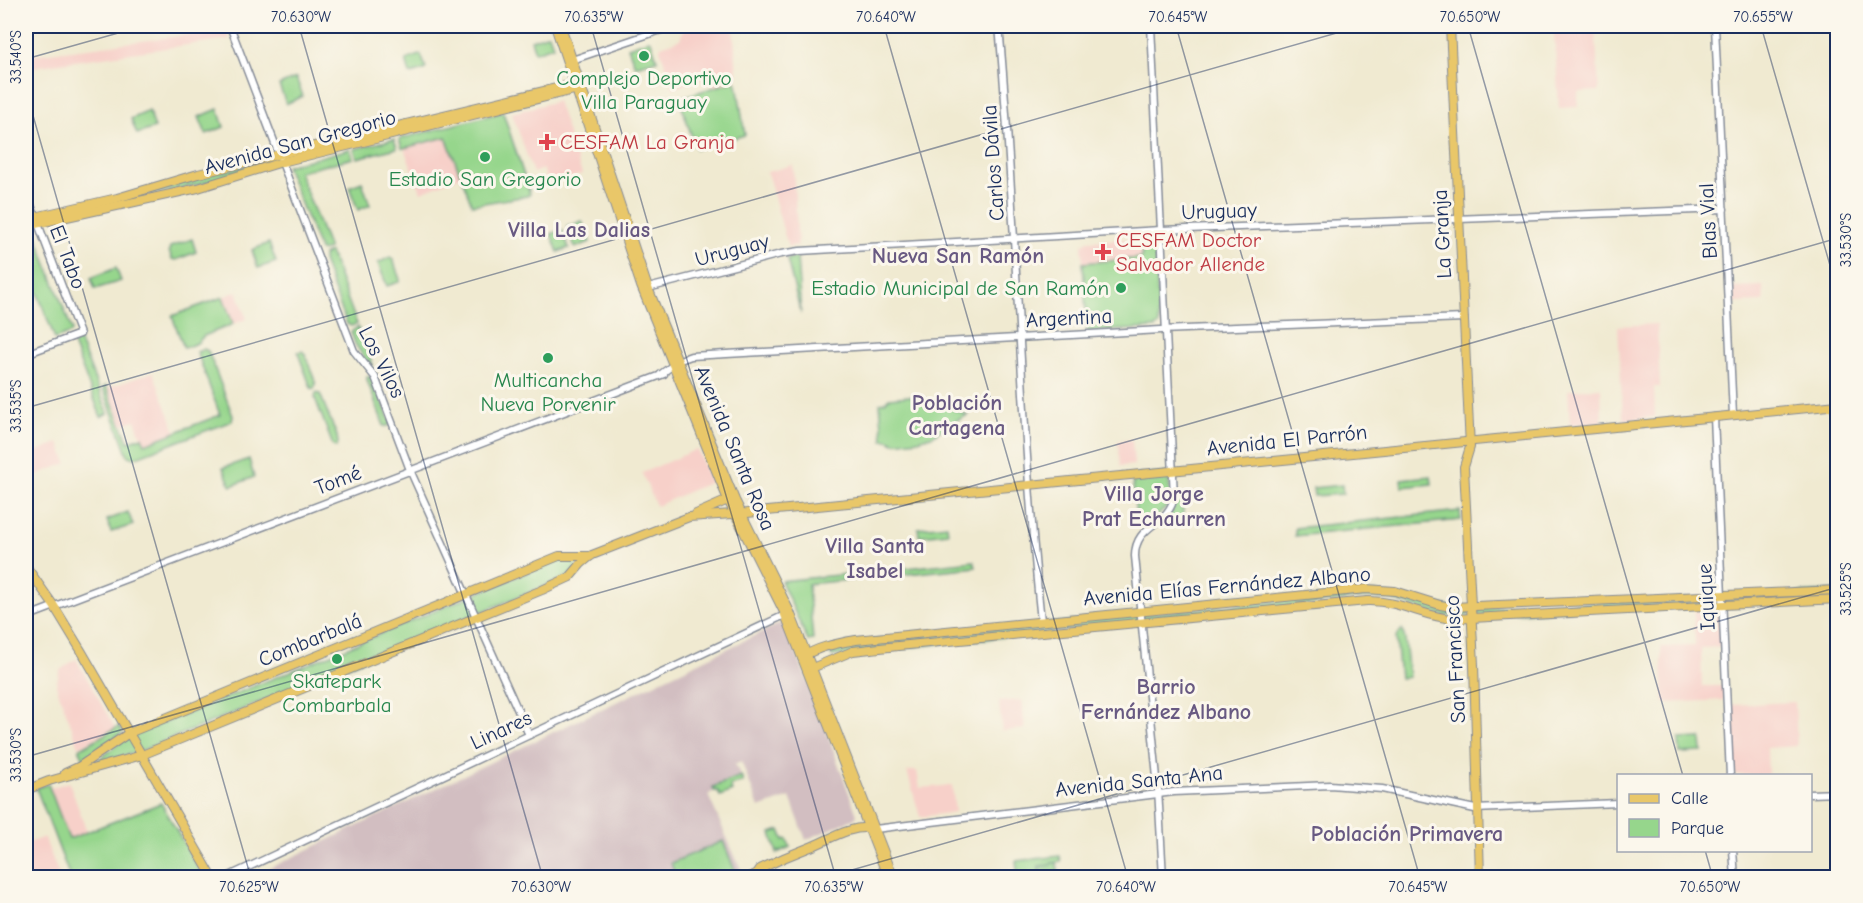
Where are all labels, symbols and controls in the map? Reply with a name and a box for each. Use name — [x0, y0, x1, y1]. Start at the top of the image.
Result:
text: 70.630°W — [271, 8, 331, 26]
text: 70.635°W — [564, 8, 624, 26]
text: 70.640°W — [856, 8, 916, 26]
text: 70.645°W — [1149, 8, 1207, 26]
text: 70.650°W — [1440, 8, 1500, 26]
text: 70.655°W — [1733, 8, 1793, 26]
text: 33.540°S — [7, 30, 25, 84]
marker: Complejo Deportivo Villa Paraguay — [637, 49, 651, 63]
place label: Complejo Deportivo Villa Paraguay — [556, 66, 732, 114]
street label: Carlos Dávila — [977, 104, 1009, 222]
street label: Avenida San Gregorio — [202, 105, 398, 179]
place label: CESFAM La Granja — [560, 130, 735, 154]
marker: CESFAM La Granja — [538, 133, 556, 151]
marker: Estadio San Gregorio — [478, 150, 492, 164]
place label: Estadio San Gregorio — [389, 167, 581, 191]
street label: Blas Vial — [1694, 183, 1722, 259]
street label: La Granja — [1428, 189, 1456, 279]
street label: Uruguay — [1181, 198, 1258, 224]
text: 33.530°S — [1837, 213, 1855, 267]
district label: Villa Las Dalias — [508, 217, 650, 243]
street label: El Tabo — [45, 222, 91, 292]
street label: Uruguay — [692, 228, 772, 271]
place label: CESFAM Doctor Salvador Allende — [1116, 228, 1265, 276]
district label: Nueva San Ramón — [872, 243, 1044, 269]
marker: CESFAM Doctor Salvador Allende — [1094, 243, 1112, 261]
place label: Estadio Municipal de San Ramón — [811, 276, 1109, 300]
marker: Estadio Municipal de San Ramón — [1114, 281, 1128, 295]
street label: Argentina — [1025, 304, 1113, 332]
street label: Los Vilos — [354, 322, 410, 402]
marker: Multicancha Nueva Porvenir — [541, 351, 555, 365]
street label: Avenida Santa Rosa — [689, 362, 781, 534]
place label: Multicancha Nueva Porvenir — [480, 368, 616, 416]
text: 33.535°S — [7, 379, 25, 433]
district label: Población Cartagena — [908, 390, 1006, 441]
street label: Avenida El Parrón — [1206, 420, 1368, 460]
street label: Tomé — [311, 460, 365, 500]
district label: Villa Jorge Prat Echaurren — [1082, 481, 1226, 532]
district label: Villa Santa Isabel — [825, 533, 925, 584]
street label: Avenida Elías Fernández Albano — [1082, 561, 1372, 611]
text: 33.525°S — [1837, 562, 1855, 616]
street label: Iquique — [1692, 563, 1720, 631]
street label: San Francisco — [1440, 594, 1470, 724]
street label: Combarbalá — [255, 608, 365, 672]
marker: Skatepark Combarbala — [330, 652, 344, 666]
place label: Skatepark Combarbala — [282, 669, 392, 717]
district label: Barrio Fernández Albano — [1081, 674, 1251, 725]
street label: Linares — [467, 705, 535, 755]
text: 33.530°S — [7, 728, 25, 782]
street label: Avenida Santa Ana — [1054, 760, 1224, 802]
legend — [1617, 774, 1812, 852]
text: Calle — [1671, 788, 1708, 809]
text: Parque — [1671, 818, 1724, 839]
district label: Población Primavera — [1311, 821, 1503, 847]
text: 70.625°W — [219, 878, 279, 896]
text: 70.630°W — [511, 878, 571, 896]
text: 70.635°W — [804, 878, 864, 896]
text: 70.640°W — [1096, 878, 1156, 896]
text: 70.645°W — [1389, 878, 1447, 896]
text: 70.650°W — [1680, 878, 1740, 896]

